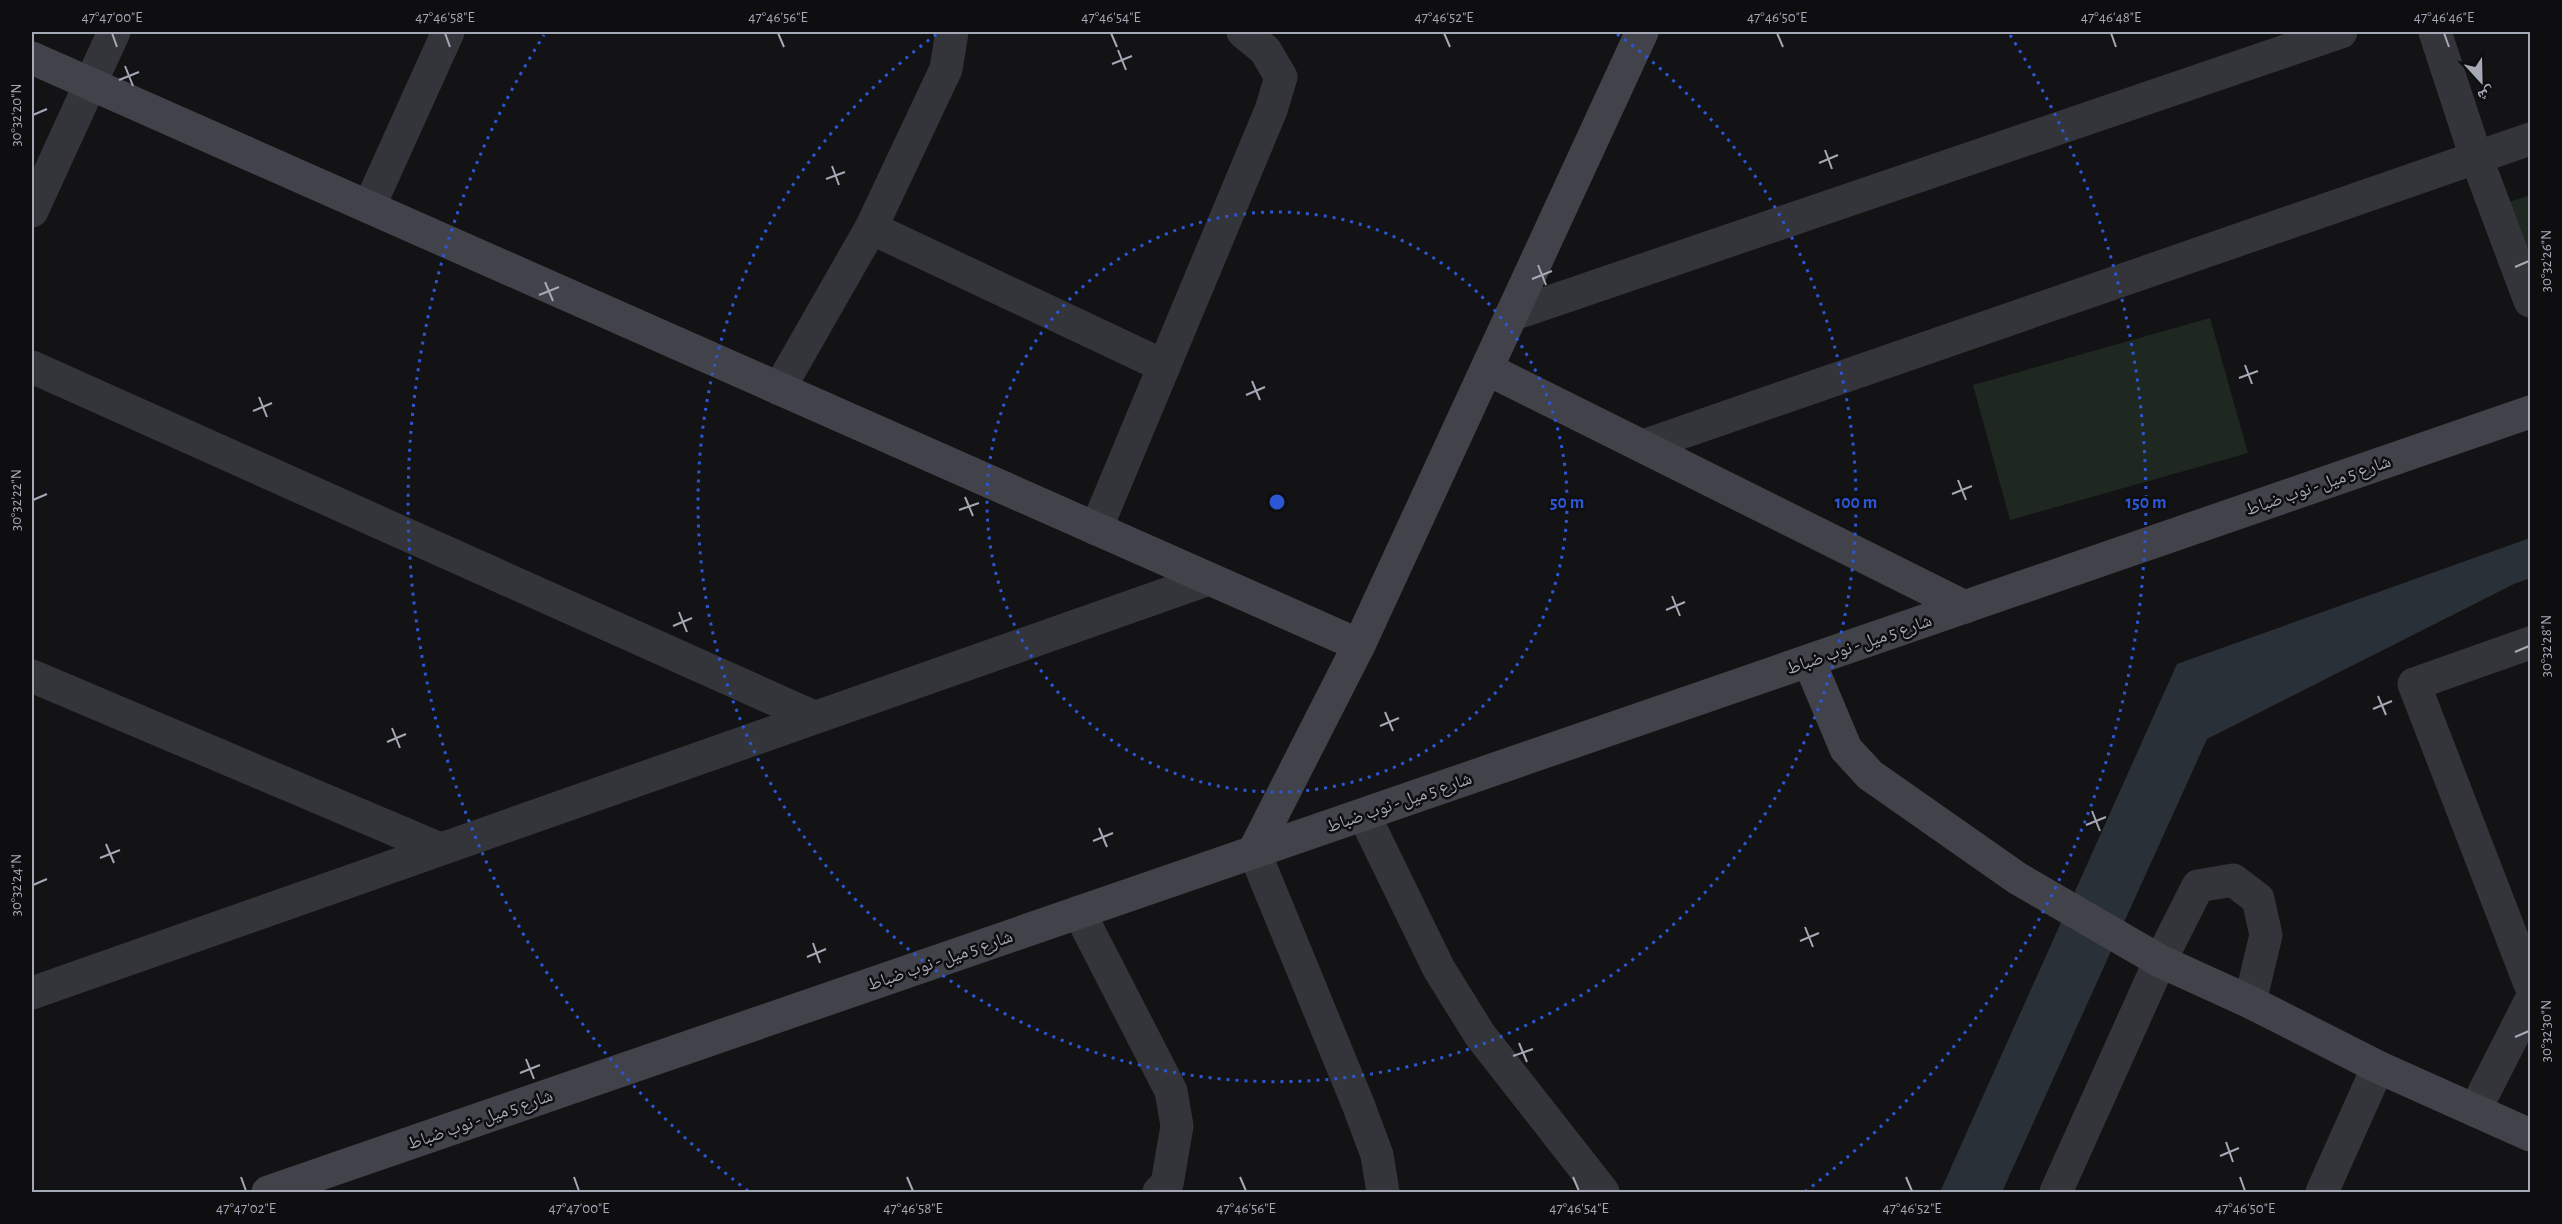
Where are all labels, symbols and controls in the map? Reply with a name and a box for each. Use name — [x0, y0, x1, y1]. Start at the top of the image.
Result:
text: 47°47'00"E — [81, 10, 143, 25]
text: 47°46'58"E — [415, 10, 475, 25]
text: 47°46'56"E — [748, 10, 808, 25]
text: 47°46'54"E — [1081, 10, 1141, 25]
text: 47°46'52"E — [1414, 10, 1474, 25]
text: 47°46'50"E — [1747, 10, 1807, 25]
text: 47°46'48"E — [2081, 10, 2141, 25]
text: 47°46'46"E — [2414, 10, 2474, 25]
north arrow — [2451, 51, 2511, 111]
text: ش — [2475, 82, 2497, 105]
text: 30°32'20"N — [9, 83, 24, 147]
text: 30°32'26"N — [2539, 230, 2554, 292]
street label: شارع 5 ميل - نوب ضباط — [2243, 453, 2394, 520]
text: 30°32'22"N — [9, 469, 24, 531]
centre of rings — [1267, 492, 1287, 512]
text: 50 m — [1550, 494, 1584, 512]
text: 100 m — [1835, 494, 1877, 512]
text: 150 m — [2126, 494, 2166, 512]
street label: شارع 5 ميل - نوب ضباط — [1784, 612, 1935, 679]
text: 30°32'28"N — [2539, 615, 2554, 677]
street label: شارع 5 ميل - نوب ضباط — [1324, 770, 1475, 837]
text: 30°32'24"N — [9, 854, 24, 916]
street label: شارع 5 ميل - نوب ضباط — [865, 928, 1016, 995]
text: 30°32'30"N — [2539, 1000, 2554, 1062]
street label: شارع 5 ميل - نوب ضباط — [405, 1087, 556, 1154]
text: 47°47'02"E — [216, 1201, 276, 1216]
text: 47°47'00"E — [548, 1201, 610, 1216]
text: 47°46'58"E — [883, 1201, 943, 1216]
text: 47°46'56"E — [1216, 1201, 1276, 1216]
text: 47°46'54"E — [1549, 1201, 1609, 1216]
text: 47°46'52"E — [1882, 1201, 1942, 1216]
text: 47°46'50"E — [2215, 1201, 2275, 1216]

